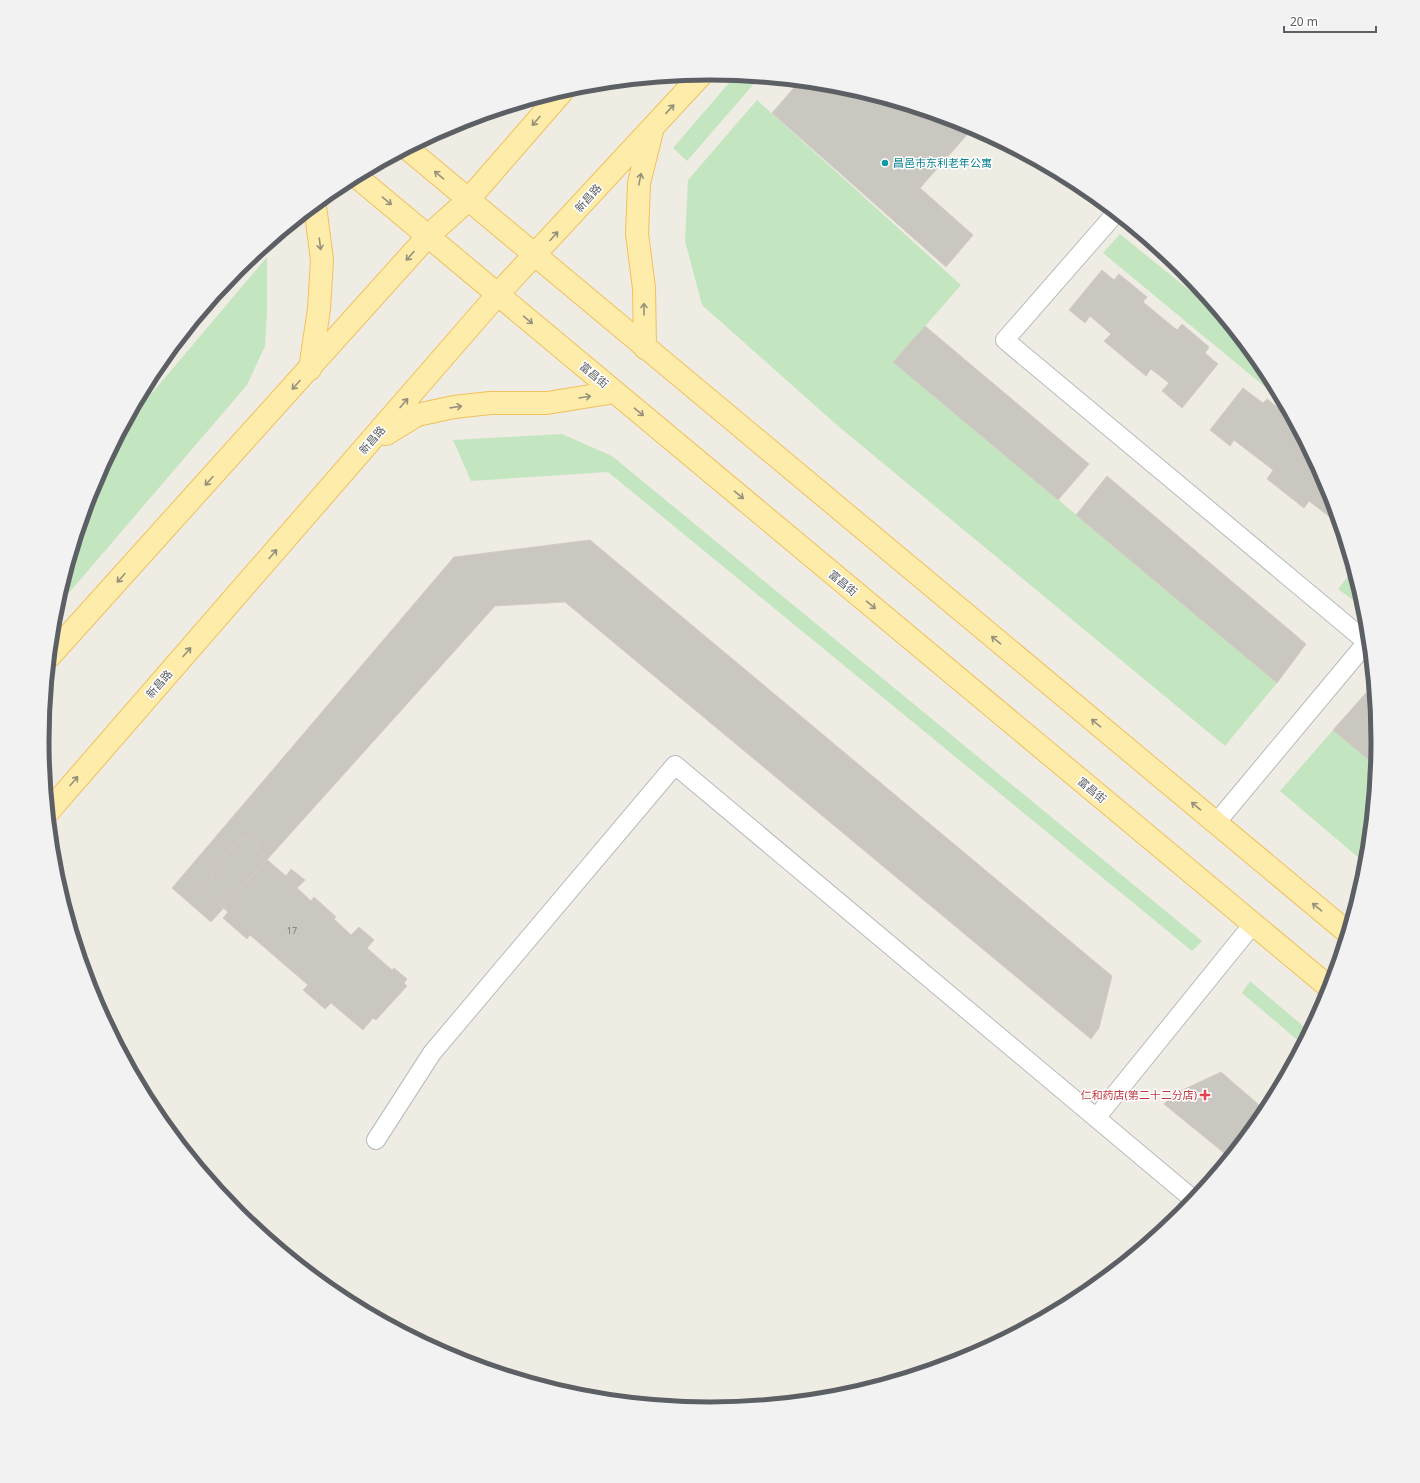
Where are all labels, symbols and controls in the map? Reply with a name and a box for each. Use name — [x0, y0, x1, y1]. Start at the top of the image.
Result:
scale bar — [1284, 8, 1376, 34]
text: 20 m — [1290, 13, 1318, 30]
one-way arrow — [665, 104, 675, 114]
one-way arrow — [532, 116, 541, 127]
place label: 昌邑市东利老年公寓 — [893, 155, 992, 170]
marker: 昌邑市东利老年公寓 — [880, 158, 890, 168]
one-way arrow — [433, 171, 444, 180]
one-way arrow — [637, 173, 645, 186]
street label: 新昌路 — [571, 180, 604, 215]
one-way arrow — [381, 197, 392, 206]
one-way arrow — [550, 231, 559, 241]
one-way arrow — [316, 237, 324, 250]
one-way arrow — [406, 251, 415, 262]
one-way arrow — [641, 303, 648, 316]
one-way arrow — [523, 315, 534, 324]
street label: 富昌街 — [577, 358, 612, 391]
one-way arrow — [291, 379, 300, 390]
one-way arrow — [578, 393, 591, 401]
one-way arrow — [400, 398, 409, 408]
one-way arrow — [449, 403, 462, 411]
one-way arrow — [633, 408, 644, 417]
street label: 新昌路 — [355, 422, 388, 457]
one-way arrow — [204, 476, 213, 486]
one-way arrow — [733, 491, 744, 500]
one-way arrow — [268, 549, 277, 559]
street label: 富昌街 — [826, 566, 861, 599]
one-way arrow — [117, 572, 126, 583]
one-way arrow — [865, 601, 876, 610]
one-way arrow — [990, 635, 1001, 644]
one-way arrow — [183, 646, 192, 657]
street label: 新昌路 — [142, 666, 175, 701]
one-way arrow — [1090, 718, 1101, 727]
street label: 富昌街 — [1075, 773, 1110, 806]
one-way arrow — [70, 776, 79, 787]
one-way arrow — [1190, 802, 1201, 811]
one-way arrow — [1311, 903, 1322, 912]
house number: 17 — [287, 924, 297, 937]
place label: 仁和药店(第二十二分店) — [1080, 1087, 1197, 1102]
marker: 仁和药店(第二十二分店) — [1200, 1090, 1210, 1100]

